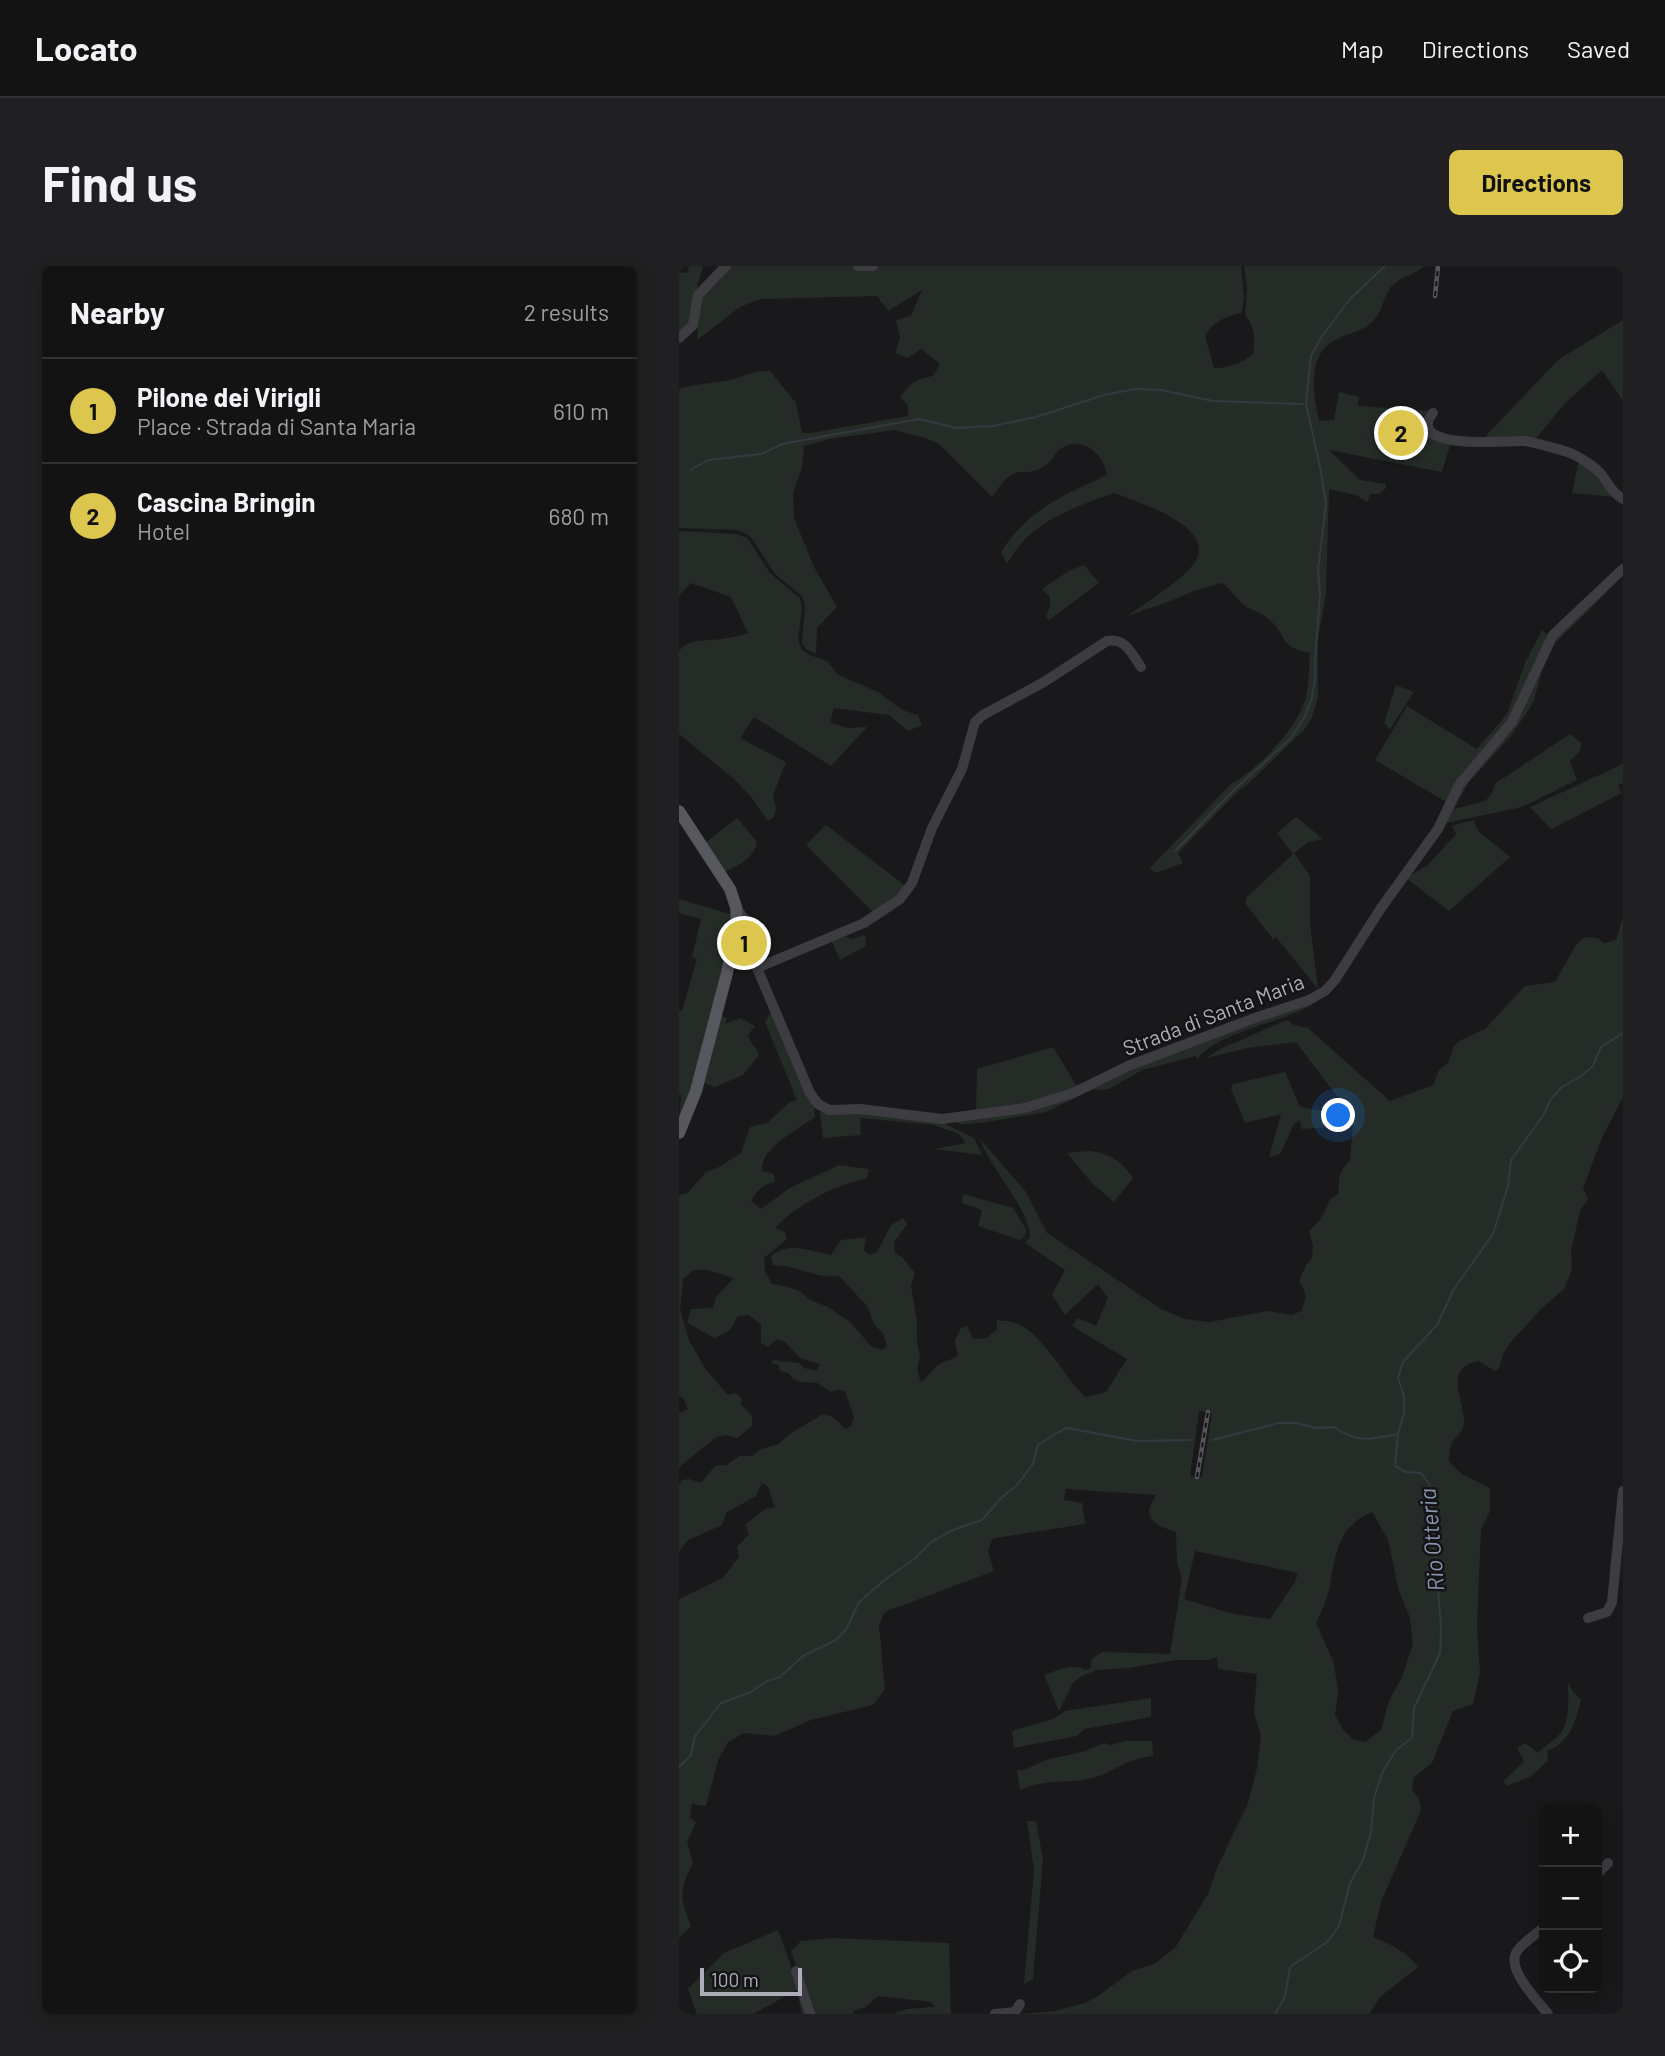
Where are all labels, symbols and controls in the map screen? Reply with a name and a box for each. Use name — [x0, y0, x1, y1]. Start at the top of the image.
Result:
text: Locato — [35, 28, 138, 68]
text: Map — [1341, 34, 1384, 63]
text: Directions — [1422, 34, 1529, 63]
text: Saved — [1567, 34, 1630, 63]
button: Directions — [1449, 150, 1623, 215]
text: Find us — [42, 153, 197, 212]
text: Nearby — [70, 294, 165, 330]
text: 2 results — [524, 298, 609, 326]
text: Pilone dei Virigli — [137, 381, 321, 412]
text: 1 — [89, 397, 97, 425]
text: 610 m — [553, 397, 609, 425]
pin: 2 — [1378, 407, 1424, 459]
text: Place · Strada di Santa Maria — [137, 412, 416, 440]
text: Cascina Bringin — [137, 486, 316, 517]
text: 2 — [87, 502, 99, 530]
text: 680 m — [549, 502, 609, 530]
text: Hotel — [137, 517, 190, 545]
pin: 1 — [721, 917, 767, 969]
street label: Strada di Santa Maria — [1119, 968, 1307, 1060]
your location — [1321, 1098, 1355, 1132]
water label: Rio Otteria — [1413, 1487, 1449, 1593]
map controls — [1539, 1804, 1602, 1993]
button: + — [1539, 1804, 1602, 1867]
button: − — [1539, 1867, 1602, 1930]
button: locate — [1539, 1930, 1602, 1993]
scale bar — [700, 1965, 801, 1997]
text: 100 m — [711, 1968, 759, 1991]

